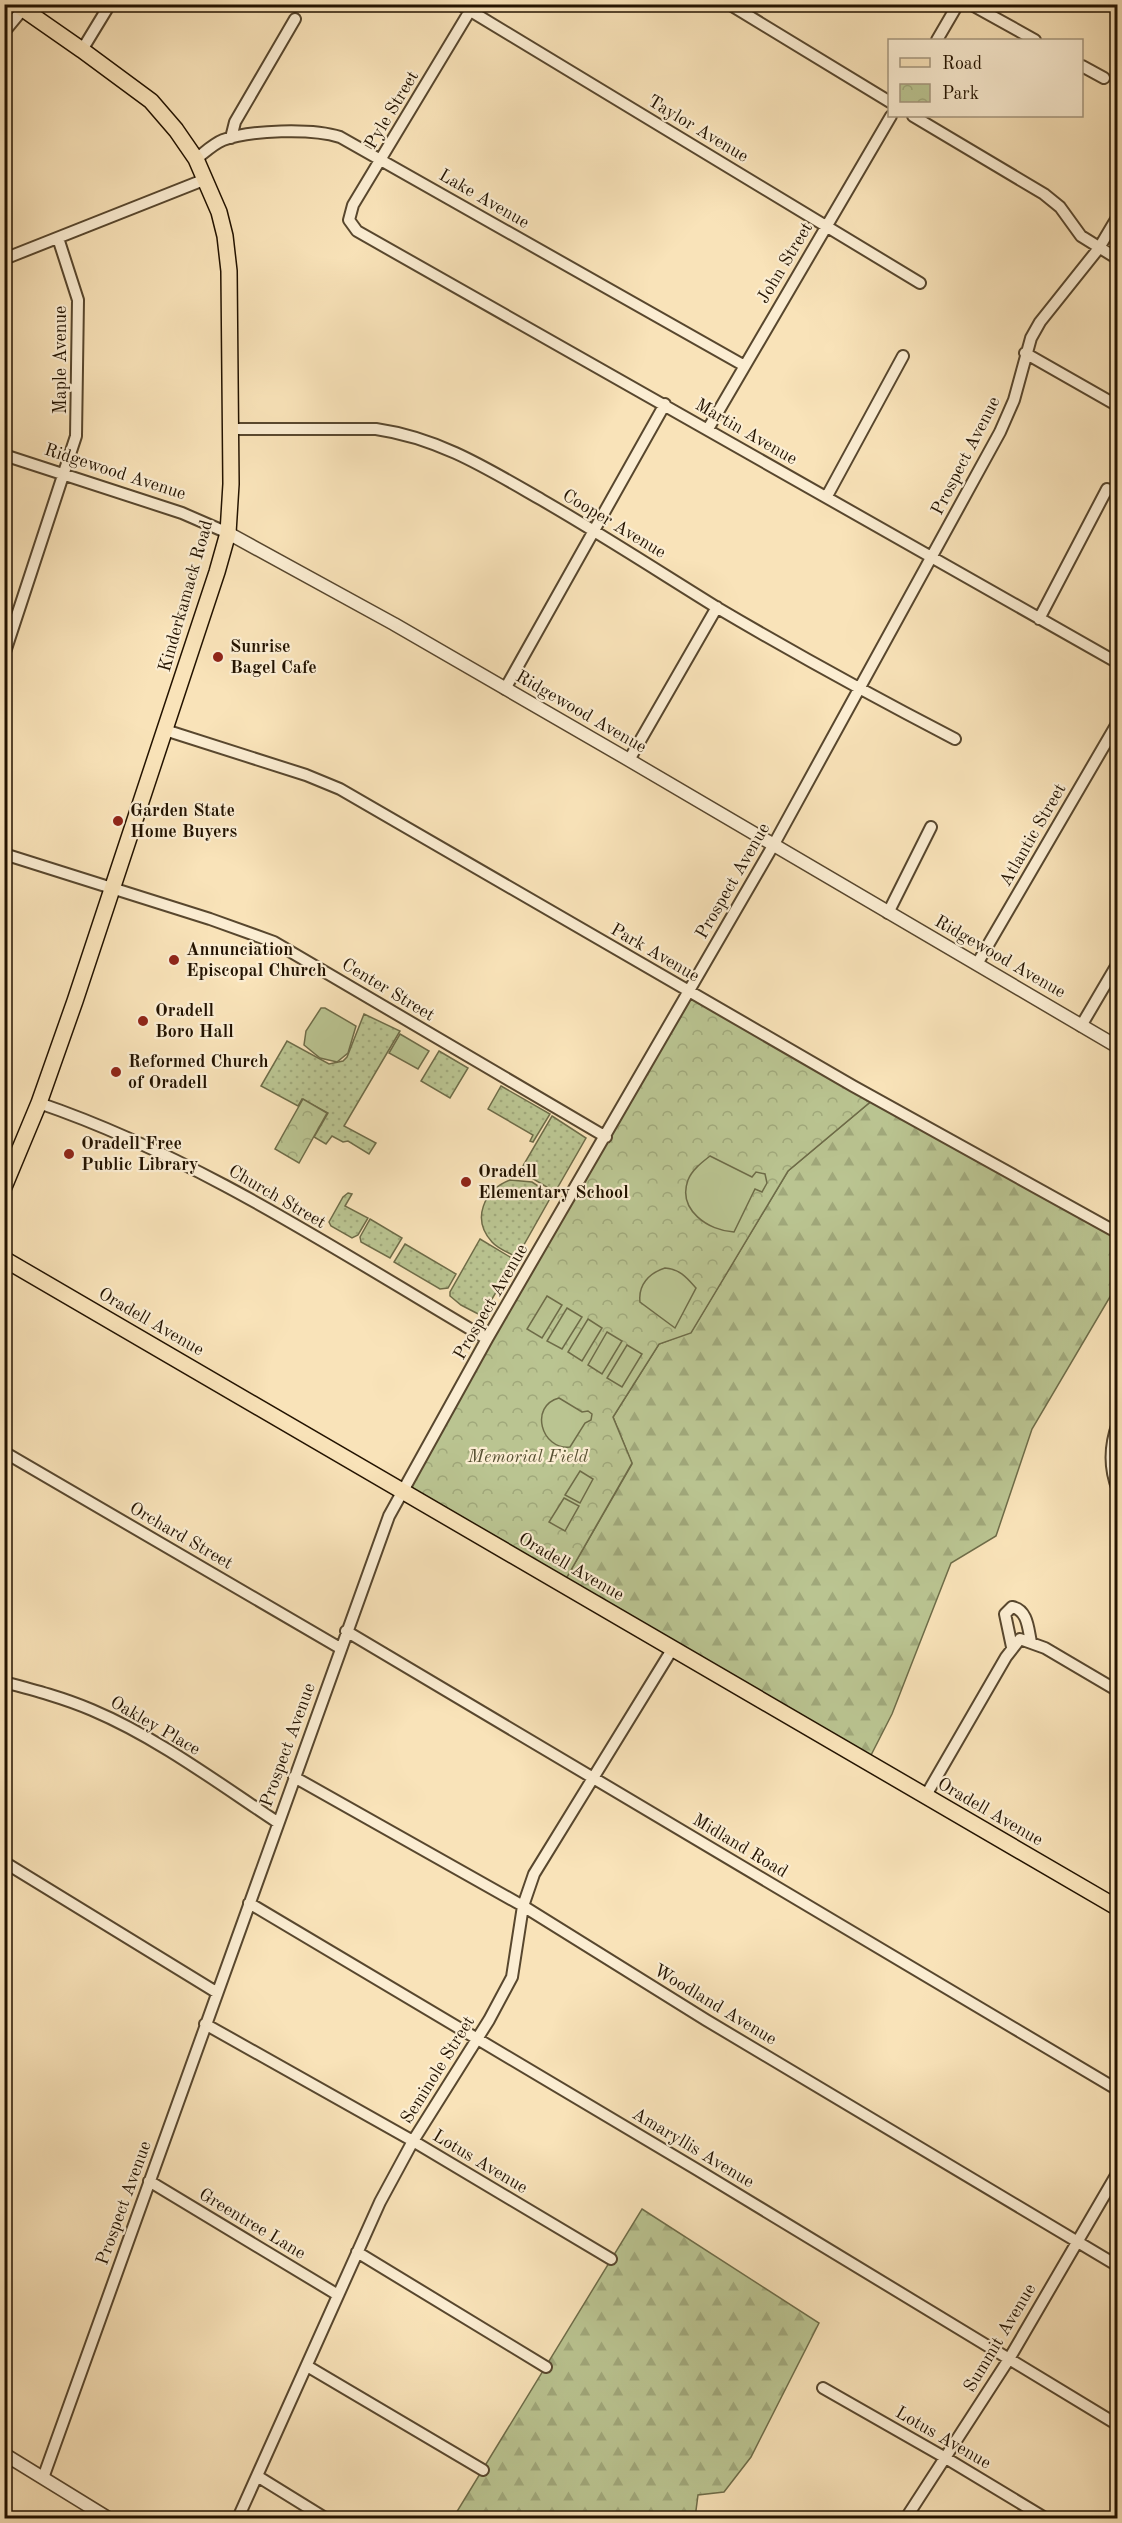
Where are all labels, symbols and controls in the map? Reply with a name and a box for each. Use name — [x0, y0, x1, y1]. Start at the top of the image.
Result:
legend — [888, 39, 1083, 117]
text: Road — [942, 55, 982, 73]
street label: Pyle Street — [362, 68, 422, 152]
text: Park — [942, 85, 979, 103]
street label: Taylor Avenue — [645, 92, 751, 166]
street label: Lake Avenue — [436, 166, 532, 232]
street label: John Street — [754, 219, 816, 307]
street label: Maple Avenue — [52, 306, 70, 414]
street label: Prospect Avenue — [928, 394, 1004, 518]
street label: Martin Avenue — [692, 396, 800, 468]
street label: Ridgewood Avenue — [42, 441, 188, 503]
street label: Cooper Avenue — [559, 486, 669, 562]
street label: Kinderkamack Road — [156, 518, 216, 674]
place label: Sunrise Bagel Cafe — [230, 638, 317, 677]
marker: Sunrise Bagel Cafe — [211, 650, 225, 664]
street label: Ridgewood Avenue — [513, 667, 649, 757]
street label: Atlantic Street — [996, 781, 1070, 889]
place label: Garden State Home Buyers — [130, 802, 237, 841]
marker: Garden State Home Buyers — [111, 814, 125, 828]
street label: Prospect Avenue — [693, 820, 773, 942]
street label: Ridgewood Avenue — [932, 912, 1068, 1002]
street label: Park Avenue — [608, 920, 702, 986]
place label: Annunciation Episcopal Church — [186, 941, 326, 980]
marker: Annunciation Episcopal Church — [167, 953, 181, 967]
street label: Center Street — [338, 955, 438, 1025]
place label: Oradell Boro Hall — [155, 1002, 234, 1041]
marker: Oradell Boro Hall — [136, 1014, 150, 1028]
place label: Reformed Church of Oradell — [128, 1053, 269, 1092]
marker: Reformed Church of Oradell — [109, 1065, 123, 1079]
place label: Oradell Free Public Library — [81, 1135, 198, 1174]
marker: Oradell Free Public Library — [62, 1147, 76, 1161]
street label: Church Street — [225, 1162, 329, 1232]
place label: Oradell Elementary School — [478, 1163, 629, 1202]
marker: Oradell Elementary School — [459, 1175, 473, 1189]
street label: Prospect Avenue — [451, 1241, 531, 1363]
street label: Oradell Avenue — [95, 1285, 207, 1359]
park label: Memorial Field — [467, 1448, 589, 1466]
street label: Orchard Street — [126, 1499, 236, 1573]
street label: Oradell Avenue — [515, 1530, 627, 1604]
street label: Prospect Avenue — [257, 1681, 319, 1809]
street label: Oakley Place — [107, 1693, 203, 1759]
street label: Oradell Avenue — [934, 1775, 1046, 1849]
street label: Midland Road — [689, 1811, 791, 1881]
street label: Woodland Avenue — [650, 1961, 780, 2049]
street label: Seminole Street — [398, 2013, 478, 2127]
street label: Amaryllis Avenue — [629, 2105, 757, 2191]
street label: Lotus Avenue — [430, 2127, 530, 2197]
street label: Prospect Avenue — [93, 2139, 155, 2267]
street label: Greentree Lane — [196, 2185, 308, 2263]
street label: Summit Avenue — [961, 2281, 1039, 2395]
street label: Lotus Avenue — [892, 2403, 994, 2473]

